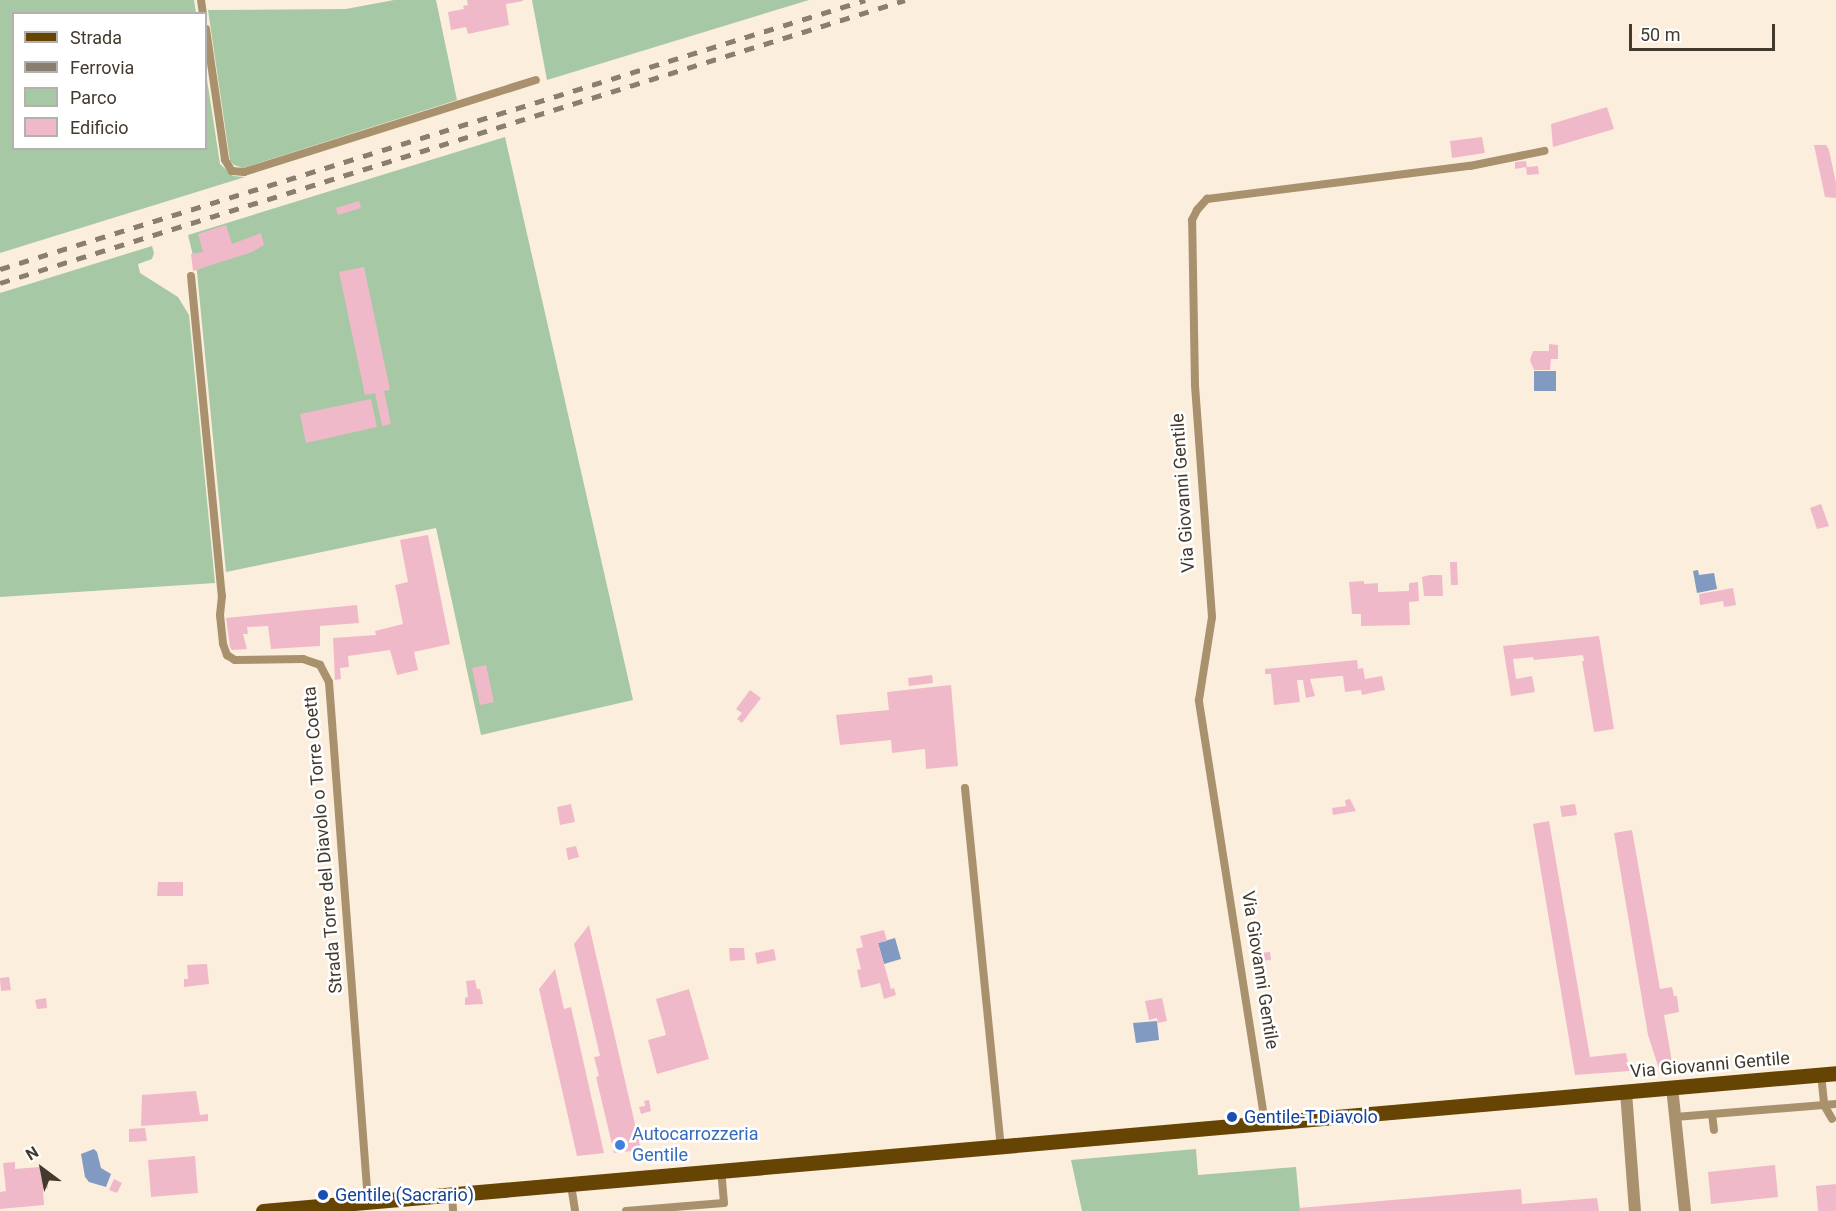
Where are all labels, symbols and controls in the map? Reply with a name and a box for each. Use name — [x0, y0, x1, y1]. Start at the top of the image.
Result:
legend — [12, 12, 207, 150]
scale bar — [1632, 12, 1778, 50]
text: 50 m — [1640, 24, 1680, 45]
text: Strada — [70, 27, 122, 48]
text: Ferrovia — [70, 57, 134, 78]
text: Parco — [70, 87, 117, 108]
text: Edificio — [70, 117, 129, 138]
street label: Via Giovanni Gentile — [1167, 412, 1199, 574]
street label: Strada Torre del Diavolo o Torre Coetta — [299, 685, 347, 995]
street label: Via Giovanni Gentile — [1237, 889, 1283, 1051]
street label: Via Giovanni Gentile — [1629, 1047, 1791, 1083]
place label: Gentile-T.Diavolo — [1244, 1106, 1378, 1128]
marker: Gentile-T.Diavolo — [1225, 1110, 1239, 1124]
place label: Autocarrozzeria Gentile — [632, 1124, 758, 1166]
marker: Autocarrozzeria Gentile — [613, 1138, 627, 1152]
north arrow — [12, 1139, 72, 1199]
text: N — [22, 1142, 42, 1164]
place label: Gentile (Sacrario) — [335, 1184, 474, 1206]
marker: Gentile (Sacrario) — [316, 1188, 330, 1202]

